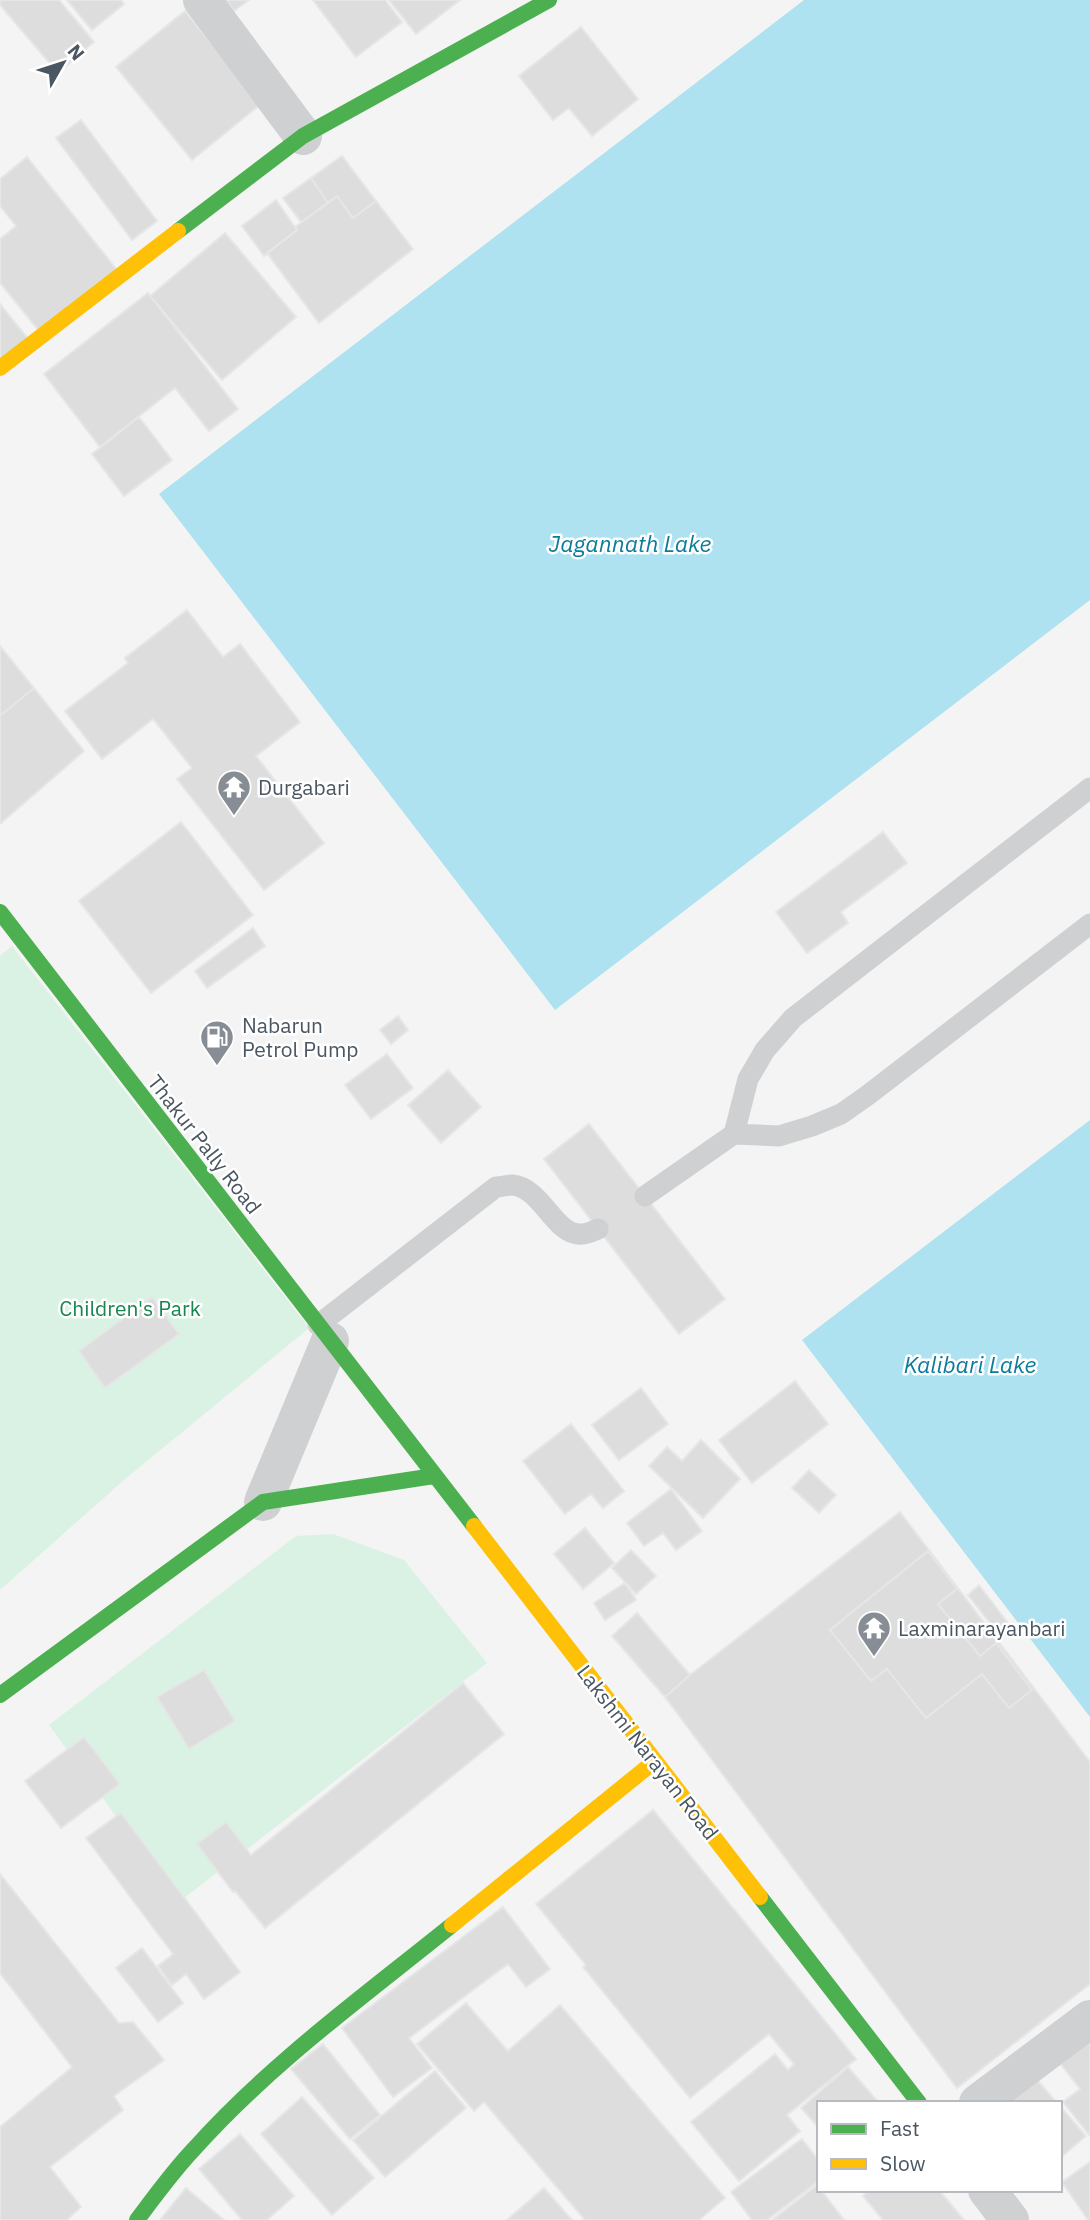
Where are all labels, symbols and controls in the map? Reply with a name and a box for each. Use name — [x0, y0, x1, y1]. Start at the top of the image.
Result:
north arrow — [28, 28, 98, 98]
text: N — [63, 39, 90, 65]
water label: Jagannath Lake — [549, 528, 712, 558]
temple icon: Durgabari — [215, 768, 253, 817]
place label: Durgabari — [258, 773, 350, 801]
place label: Nabarun Petrol Pump — [242, 1011, 358, 1063]
fuel station icon: Nabarun Petrol Pump — [198, 1018, 236, 1067]
street label: Thakur Pally Road — [142, 1069, 268, 1219]
park label: Children's Park — [59, 1294, 201, 1322]
water label: Kalibari Lake — [904, 1349, 1037, 1379]
temple icon: Laxminarayanbari — [855, 1609, 893, 1658]
place label: Laxminarayanbari — [898, 1614, 1066, 1642]
street label: Lakshmi Narayan Road — [571, 1659, 725, 1845]
legend — [817, 2101, 1062, 2192]
text: Fast — [880, 2114, 920, 2142]
text: Slow — [880, 2149, 926, 2177]

